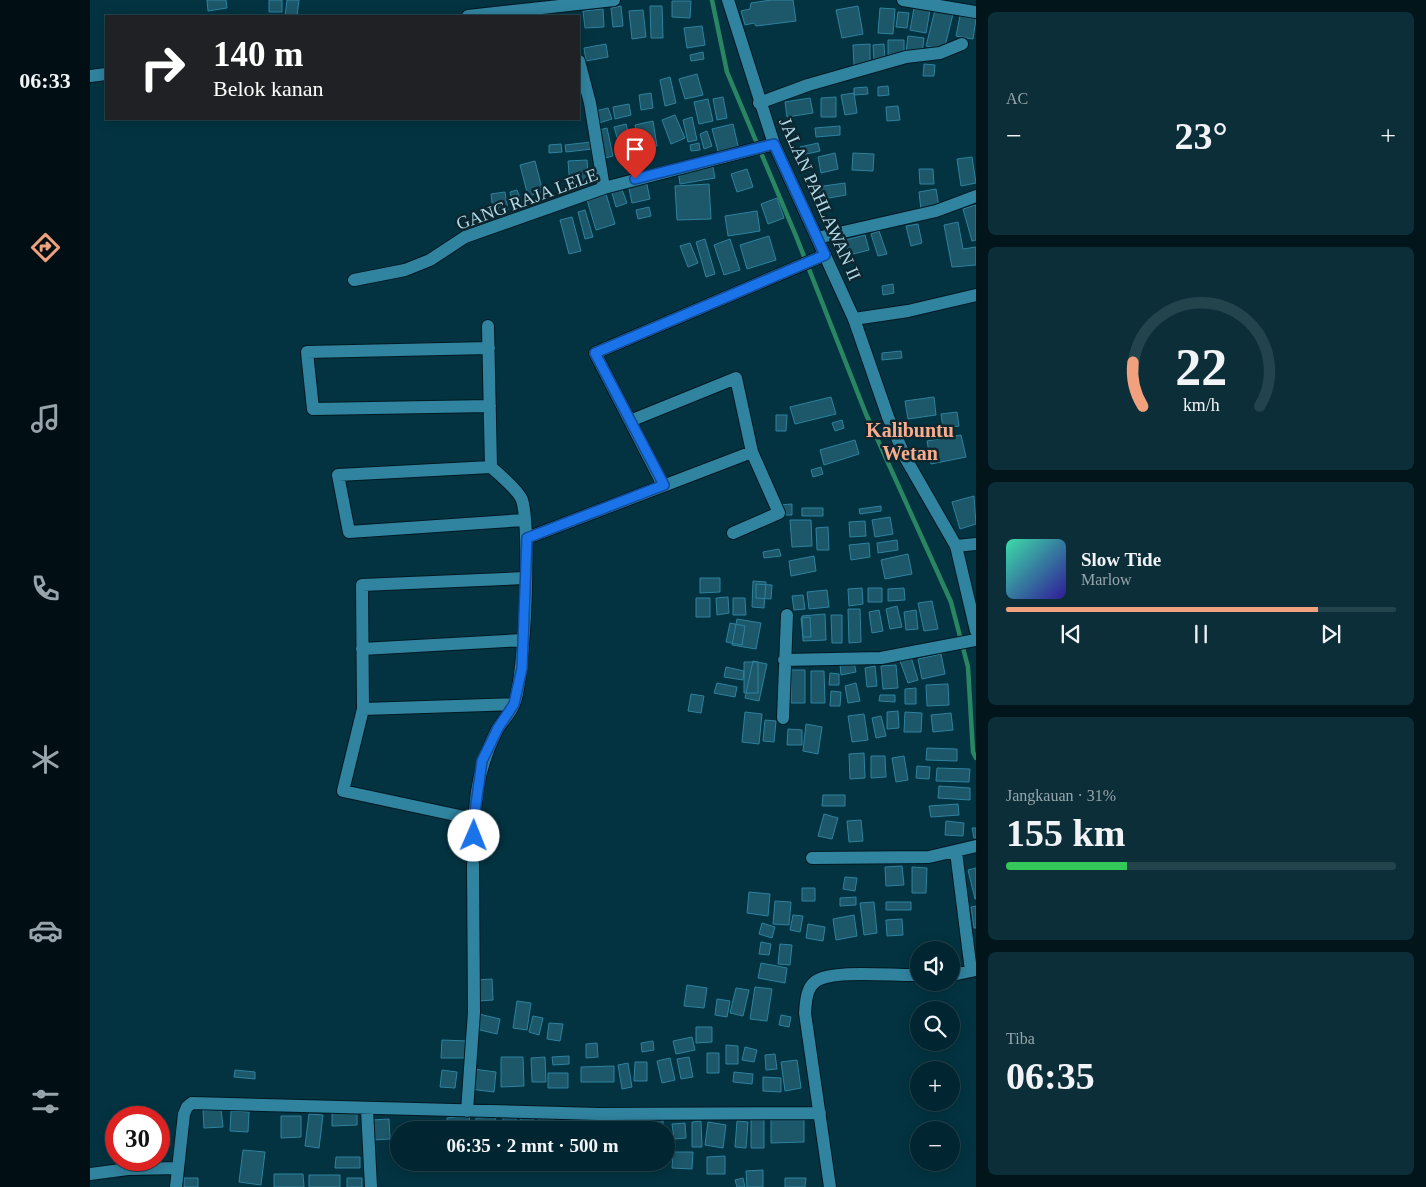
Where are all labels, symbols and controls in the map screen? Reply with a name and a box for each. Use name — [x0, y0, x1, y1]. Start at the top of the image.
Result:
icon: right — [130, 35, 195, 100]
text: 140 m — [213, 35, 303, 74]
text: 06:33 — [19, 68, 71, 93]
text: Belok kanan — [213, 76, 324, 101]
text: AC — [1006, 90, 1028, 107]
street label: JALAN PAHLAWAN II — [775, 115, 865, 283]
text: 23° — [1174, 115, 1228, 157]
text: − — [1006, 120, 1022, 151]
text: + — [1380, 120, 1396, 151]
pin — [614, 128, 656, 179]
icon: arrive — [621, 135, 649, 163]
street label: GANG RAJA LELE — [454, 164, 600, 234]
icon: directions — [28, 230, 63, 265]
text: 22 — [1175, 339, 1227, 396]
text: km/h — [1183, 395, 1219, 415]
icon: music — [28, 401, 63, 436]
district label: Kalibuntu Wetan — [866, 419, 954, 464]
text: Slow Tide — [1081, 549, 1161, 570]
icon: phone — [28, 571, 63, 606]
text: Marlow — [1081, 571, 1132, 588]
icon: previous — [1057, 620, 1085, 648]
icon: pause — [1187, 620, 1215, 648]
icon: next — [1317, 620, 1345, 648]
icon: climate — [28, 742, 63, 777]
text: Jangkauan · 31% — [1006, 787, 1116, 804]
position arrow — [447, 809, 499, 861]
text: 155 km — [1006, 812, 1125, 854]
icon: car — [28, 913, 63, 948]
map controls — [910, 941, 960, 1171]
button: sound — [910, 941, 960, 991]
button: search — [910, 1001, 960, 1051]
text: Tiba — [1006, 1030, 1035, 1047]
text: 06:35 — [1006, 1055, 1095, 1097]
button: + — [910, 1061, 960, 1111]
icon: filters — [28, 1084, 63, 1119]
speed limit sign: 30 — [105, 1106, 170, 1171]
button: − — [910, 1121, 960, 1171]
text: 06:35 · 2 mnt · 500 m — [446, 1135, 619, 1156]

